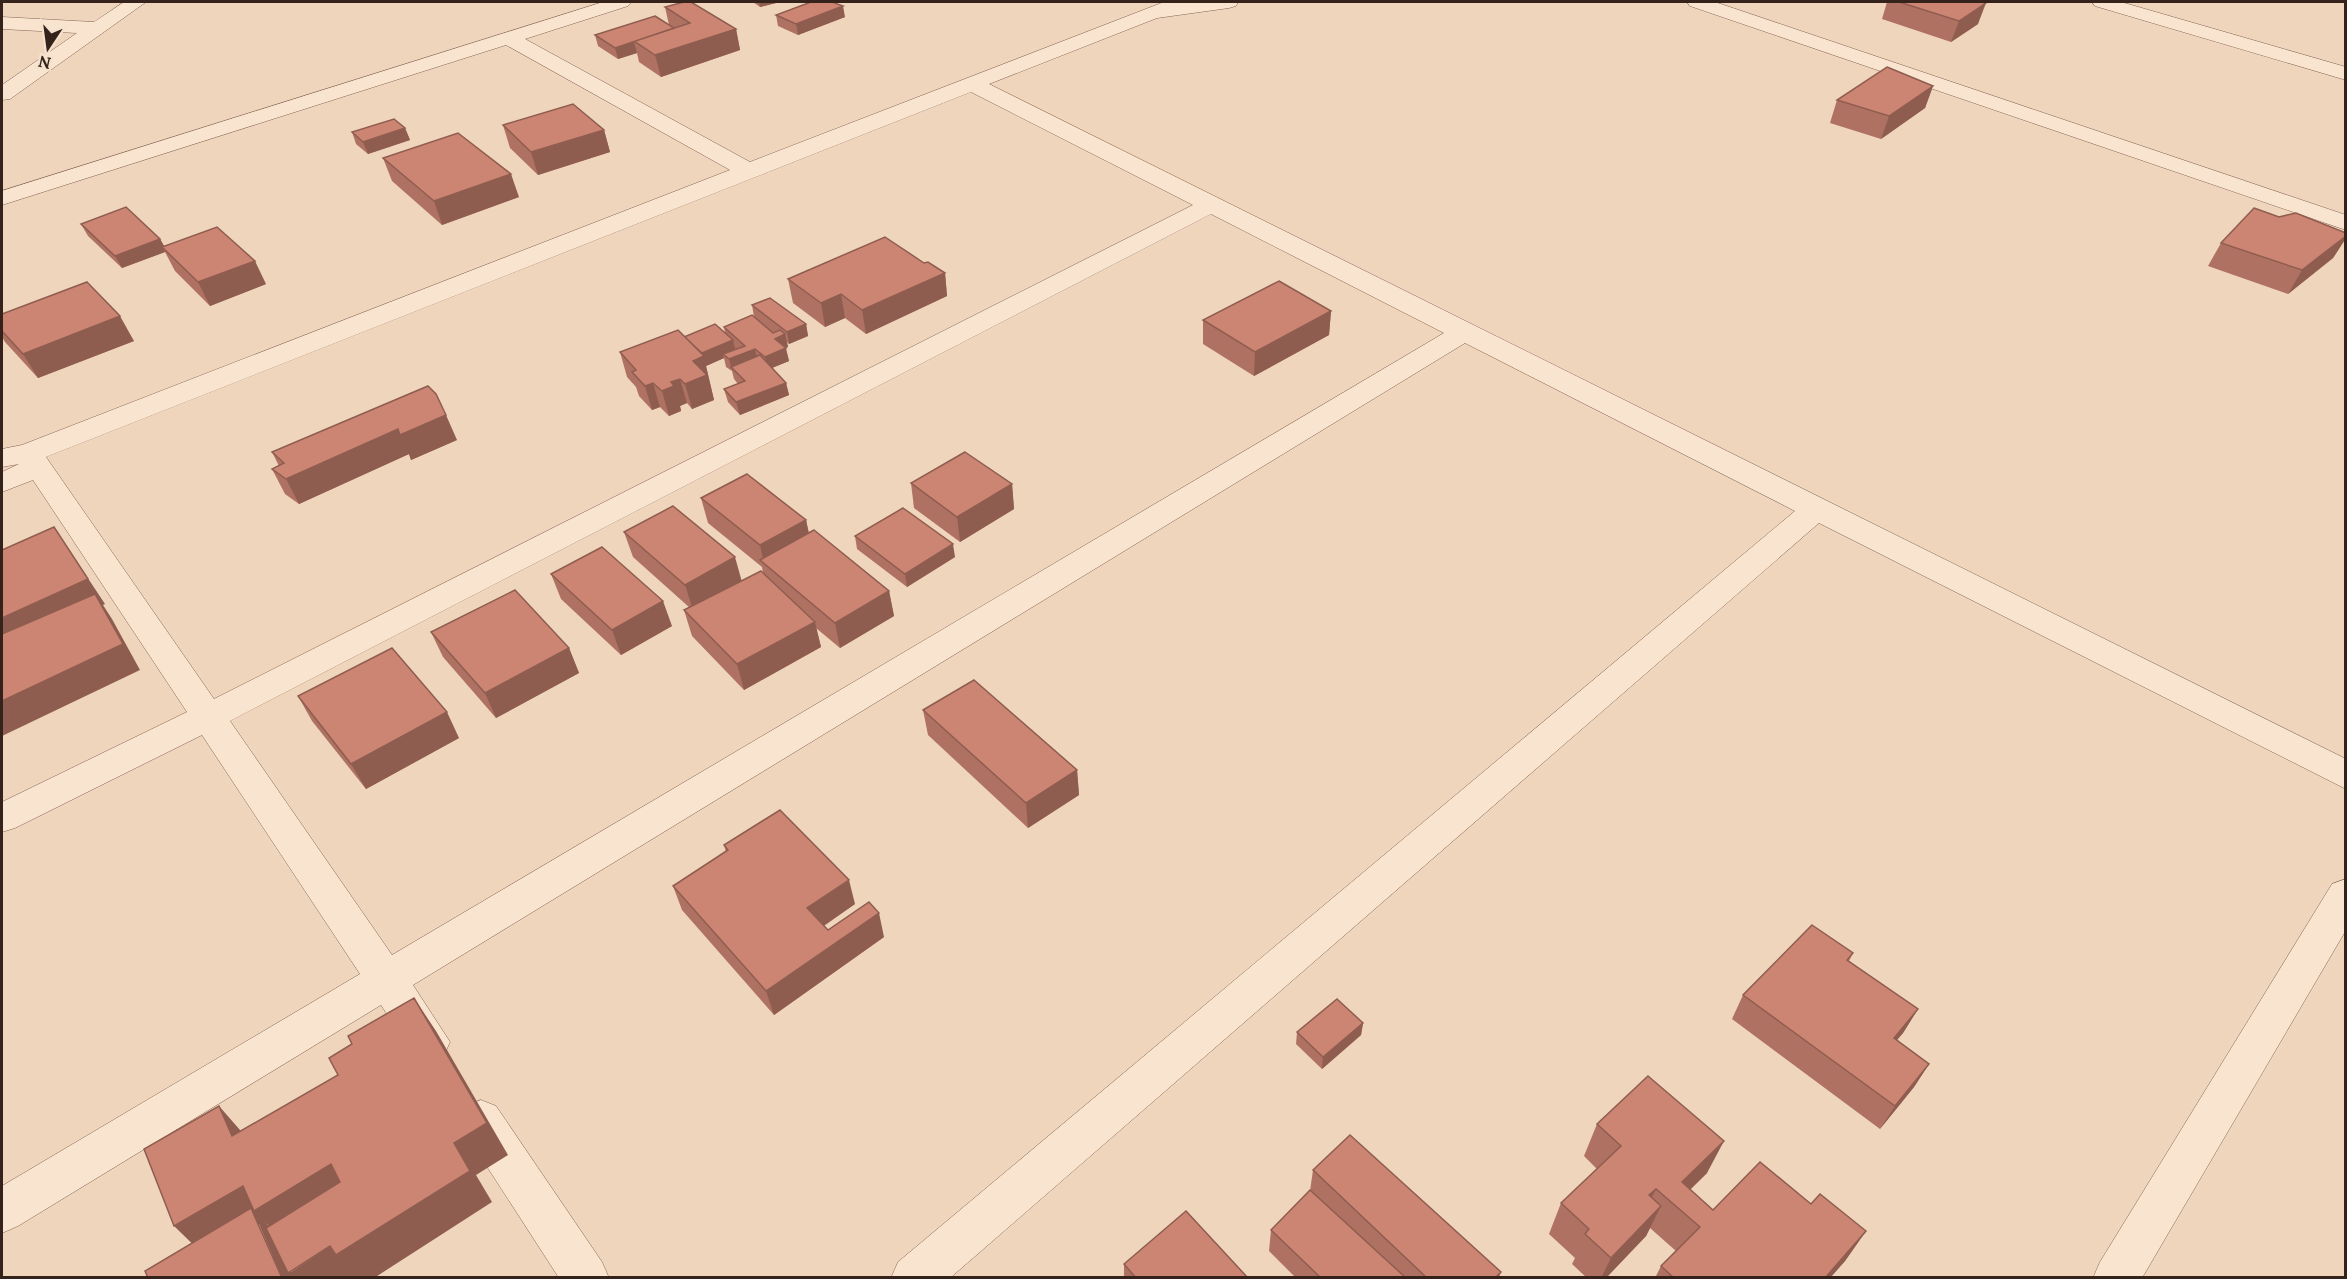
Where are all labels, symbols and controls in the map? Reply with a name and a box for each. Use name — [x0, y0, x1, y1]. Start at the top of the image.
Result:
north arrow — [18, 18, 78, 78]
text: N — [36, 51, 53, 74]

